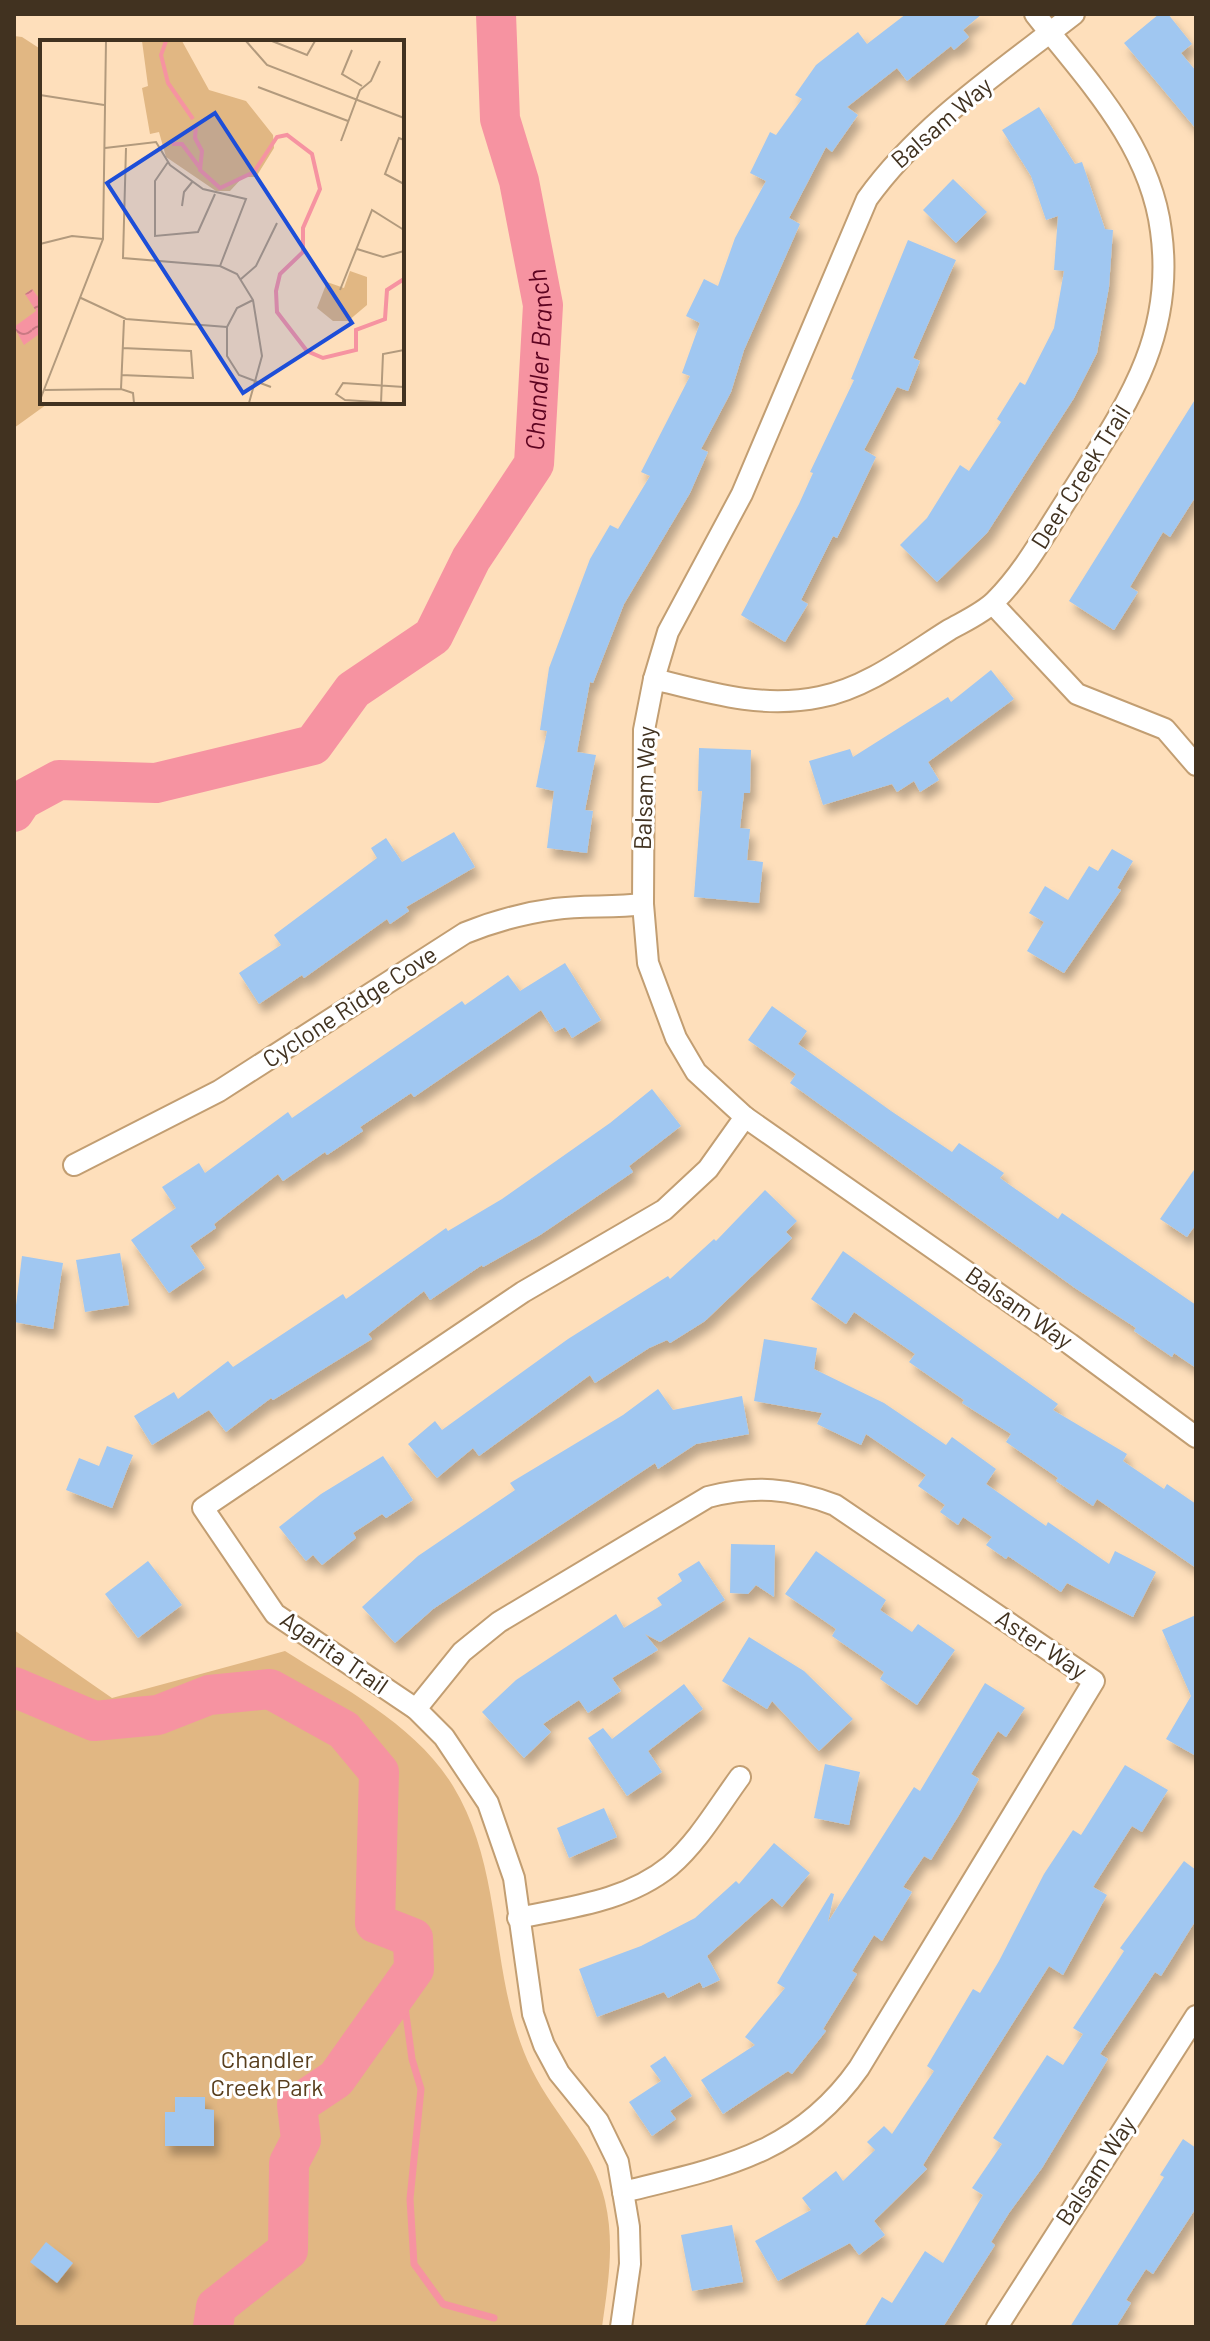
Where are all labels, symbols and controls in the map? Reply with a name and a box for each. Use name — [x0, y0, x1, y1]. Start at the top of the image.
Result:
inset map — [40, 40, 404, 404]
street label: Balsam Way — [885, 70, 997, 174]
water label: Chandler Branch — [518, 267, 557, 451]
street label: Deer Creek Trail — [1024, 399, 1136, 554]
street label: Balsam Way — [627, 725, 660, 851]
street label: Cyclone Ridge Cove — [257, 939, 442, 1073]
street label: Balsam Way — [961, 1259, 1079, 1354]
street label: Aster Way — [991, 1603, 1093, 1685]
street label: Agarita Trail — [275, 1604, 394, 1699]
park label: Chandler Creek Park — [211, 2044, 323, 2101]
street label: Balsam Way — [1049, 2110, 1141, 2230]

